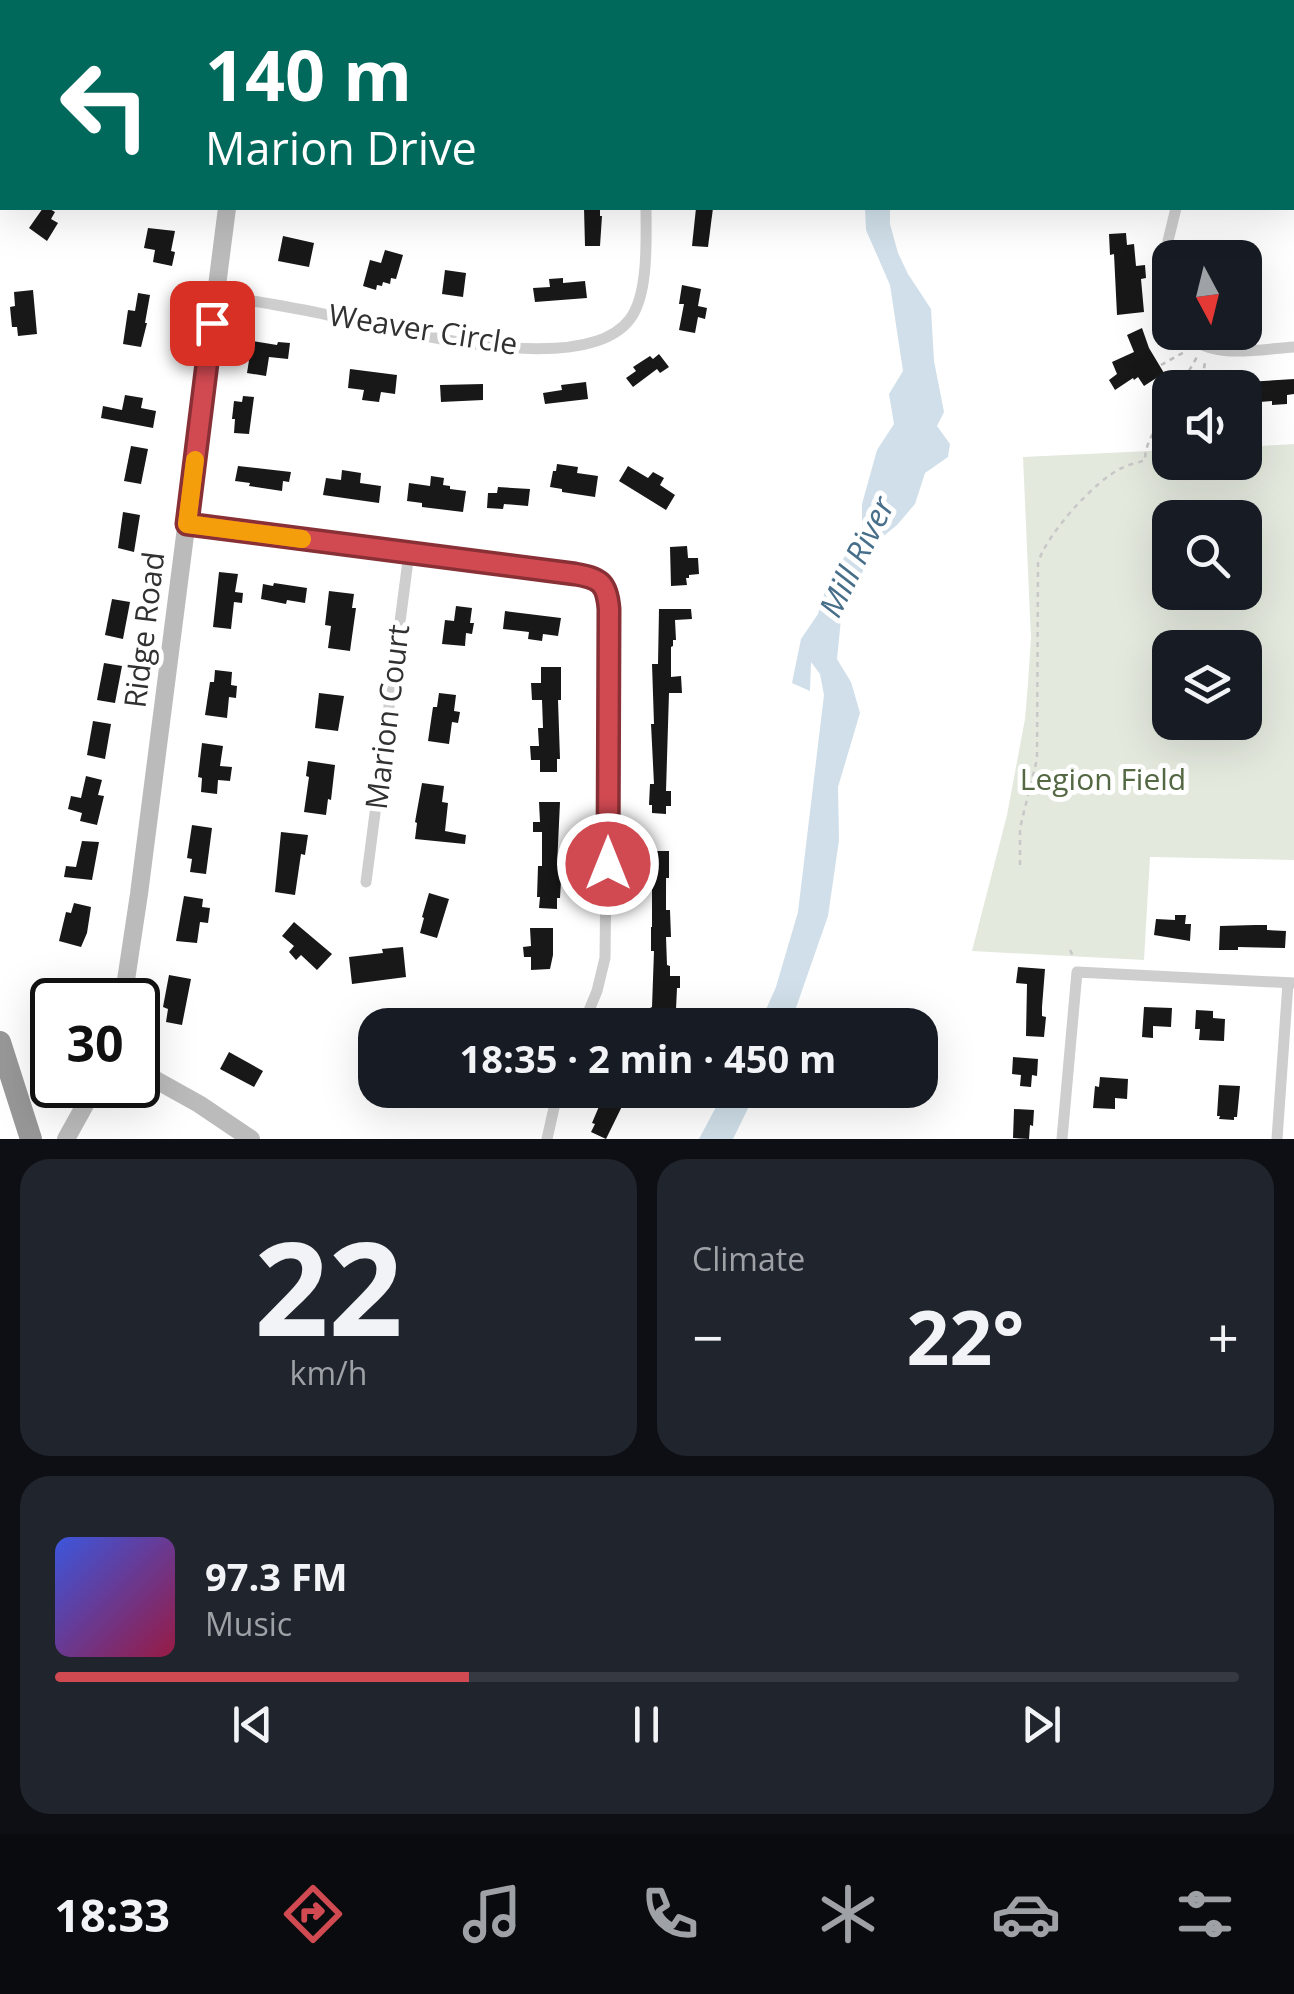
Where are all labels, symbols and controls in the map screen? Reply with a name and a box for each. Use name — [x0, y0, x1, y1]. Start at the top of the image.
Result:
text: 140 m — [205, 26, 412, 122]
icon: left — [40, 40, 170, 170]
text: Marion Drive — [205, 117, 477, 178]
north arrow — [1152, 240, 1262, 350]
map controls — [1152, 240, 1262, 740]
pin — [170, 281, 255, 366]
street label: Weaver Circle — [326, 293, 521, 364]
icon: arrive — [185, 296, 240, 351]
button: sound — [1152, 370, 1262, 480]
water label: Mill River — [808, 488, 904, 624]
button: search — [1152, 500, 1262, 610]
street label: Ridge Road — [114, 549, 173, 710]
street label: Marion Court — [355, 622, 418, 812]
button: layers — [1152, 630, 1262, 740]
park label: Legion Field — [1020, 758, 1186, 799]
position arrow — [556, 812, 660, 916]
speed limit sign: 30 — [30, 978, 160, 1108]
text: 18:35 · 2 min · 450 m — [460, 1032, 836, 1084]
text: 22 — [254, 1197, 403, 1374]
text: Climate — [692, 1237, 805, 1280]
text: 22° — [907, 1285, 1024, 1387]
text: − — [692, 1299, 723, 1374]
text: + — [1208, 1299, 1239, 1374]
text: km/h — [290, 1351, 367, 1394]
text: 97.3 FM — [205, 1550, 348, 1602]
text: Music — [205, 1602, 292, 1645]
icon: previous — [225, 1697, 280, 1752]
icon: pause — [619, 1697, 674, 1752]
icon: next — [1014, 1697, 1069, 1752]
icon: directions — [278, 1879, 348, 1949]
icon: music — [457, 1879, 527, 1949]
icon: phone — [635, 1879, 705, 1949]
icon: climate — [813, 1879, 883, 1949]
icon: car — [991, 1879, 1061, 1949]
icon: filters — [1170, 1879, 1240, 1949]
text: 18:33 — [54, 1884, 170, 1945]

